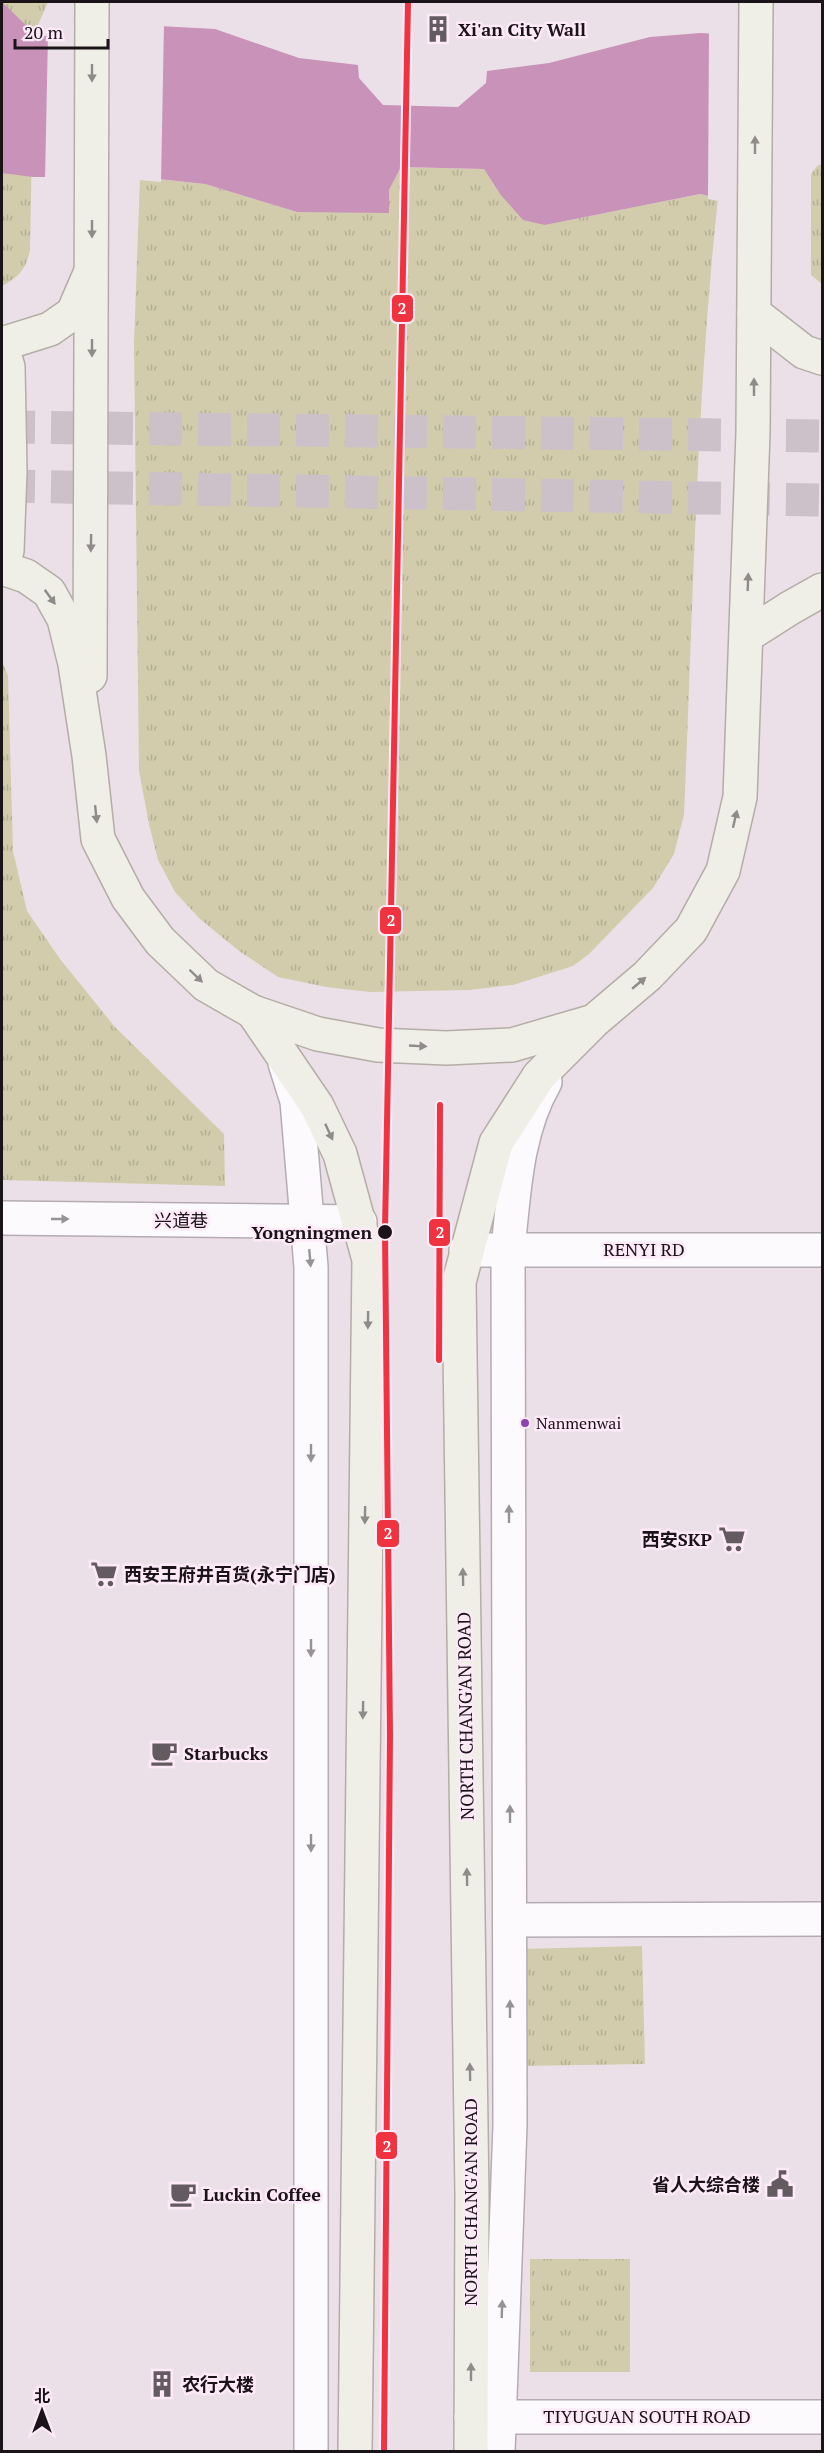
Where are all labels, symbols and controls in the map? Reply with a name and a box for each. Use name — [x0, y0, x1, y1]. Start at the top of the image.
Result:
scale bar — [15, 12, 108, 50]
building icon: Xi'an City Wall — [423, 14, 453, 44]
place label: Xi'an City Wall — [458, 17, 586, 41]
text: 20 m — [24, 20, 64, 44]
one-way arrow — [87, 64, 97, 83]
one-way arrow — [750, 135, 760, 154]
one-way arrow — [87, 219, 97, 238]
line badge: 2 — [391, 294, 414, 323]
text: 2 — [397, 297, 407, 319]
one-way arrow — [87, 339, 97, 358]
one-way arrow — [749, 378, 758, 397]
one-way arrow — [86, 534, 96, 553]
one-way arrow — [743, 573, 752, 592]
one-way arrow — [44, 589, 56, 605]
one-way arrow — [91, 805, 100, 824]
one-way arrow — [730, 809, 740, 828]
line badge: 2 — [379, 906, 402, 935]
text: 2 — [386, 909, 396, 931]
one-way arrow — [189, 969, 204, 983]
one-way arrow — [631, 977, 646, 990]
one-way arrow — [408, 1042, 427, 1051]
one-way arrow — [325, 1123, 334, 1140]
street label: 兴道巷 — [154, 1208, 208, 1232]
one-way arrow — [50, 1214, 69, 1224]
line badge: 2 — [428, 1218, 451, 1247]
place label: Yongningmen — [252, 1220, 372, 1244]
text: 2 — [435, 1221, 445, 1243]
marker: Yongningmen — [376, 1223, 394, 1241]
street label: RENYI RD — [603, 1237, 685, 1261]
one-way arrow — [305, 1249, 315, 1268]
one-way arrow — [363, 1311, 373, 1330]
place label: Nanmenwai — [536, 1412, 621, 1434]
marker: Nanmenwai — [519, 1417, 531, 1429]
one-way arrow — [306, 1443, 316, 1462]
one-way arrow — [504, 1505, 514, 1524]
one-way arrow — [361, 1506, 370, 1525]
line badge: 2 — [376, 1519, 400, 1548]
text: 2 — [383, 1522, 393, 1544]
supermarket icon: 西安SKP — [717, 1524, 747, 1554]
place label: 西安SKP — [642, 1527, 712, 1551]
supermarket icon: 西安王府井百货(永宁门店) — [89, 1559, 119, 1589]
place label: 西安王府井百货(永宁门店) — [124, 1562, 336, 1586]
one-way arrow — [458, 1568, 468, 1587]
street label: NORTH CHANG'AN ROAD — [451, 1612, 479, 1820]
one-way arrow — [306, 1638, 316, 1657]
one-way arrow — [358, 1701, 368, 1720]
cafe icon: Starbucks — [149, 1738, 179, 1768]
place label: Starbucks — [184, 1741, 268, 1765]
one-way arrow — [505, 1805, 515, 1824]
one-way arrow — [306, 1833, 316, 1852]
one-way arrow — [462, 1868, 472, 1887]
one-way arrow — [505, 2000, 515, 2019]
one-way arrow — [465, 2063, 474, 2082]
street label: NORTH CHANG'AN ROAD — [458, 2098, 482, 2306]
line badge: 2 — [375, 2131, 398, 2160]
text: 2 — [382, 2135, 392, 2157]
public building icon: 省人大综合楼 — [765, 2169, 795, 2199]
place label: 省人大综合楼 — [652, 2172, 760, 2196]
cafe icon: Luckin Coffee — [168, 2179, 198, 2209]
place label: Luckin Coffee — [203, 2182, 321, 2206]
one-way arrow — [498, 2300, 507, 2319]
one-way arrow — [466, 2363, 476, 2382]
building icon: 农行大楼 — [147, 2369, 177, 2399]
place label: 农行大楼 — [182, 2372, 254, 2396]
north arrow — [12, 2381, 72, 2441]
text: 北 — [34, 2385, 50, 2407]
street label: TIYUGUAN SOUTH ROAD — [543, 2404, 751, 2428]

